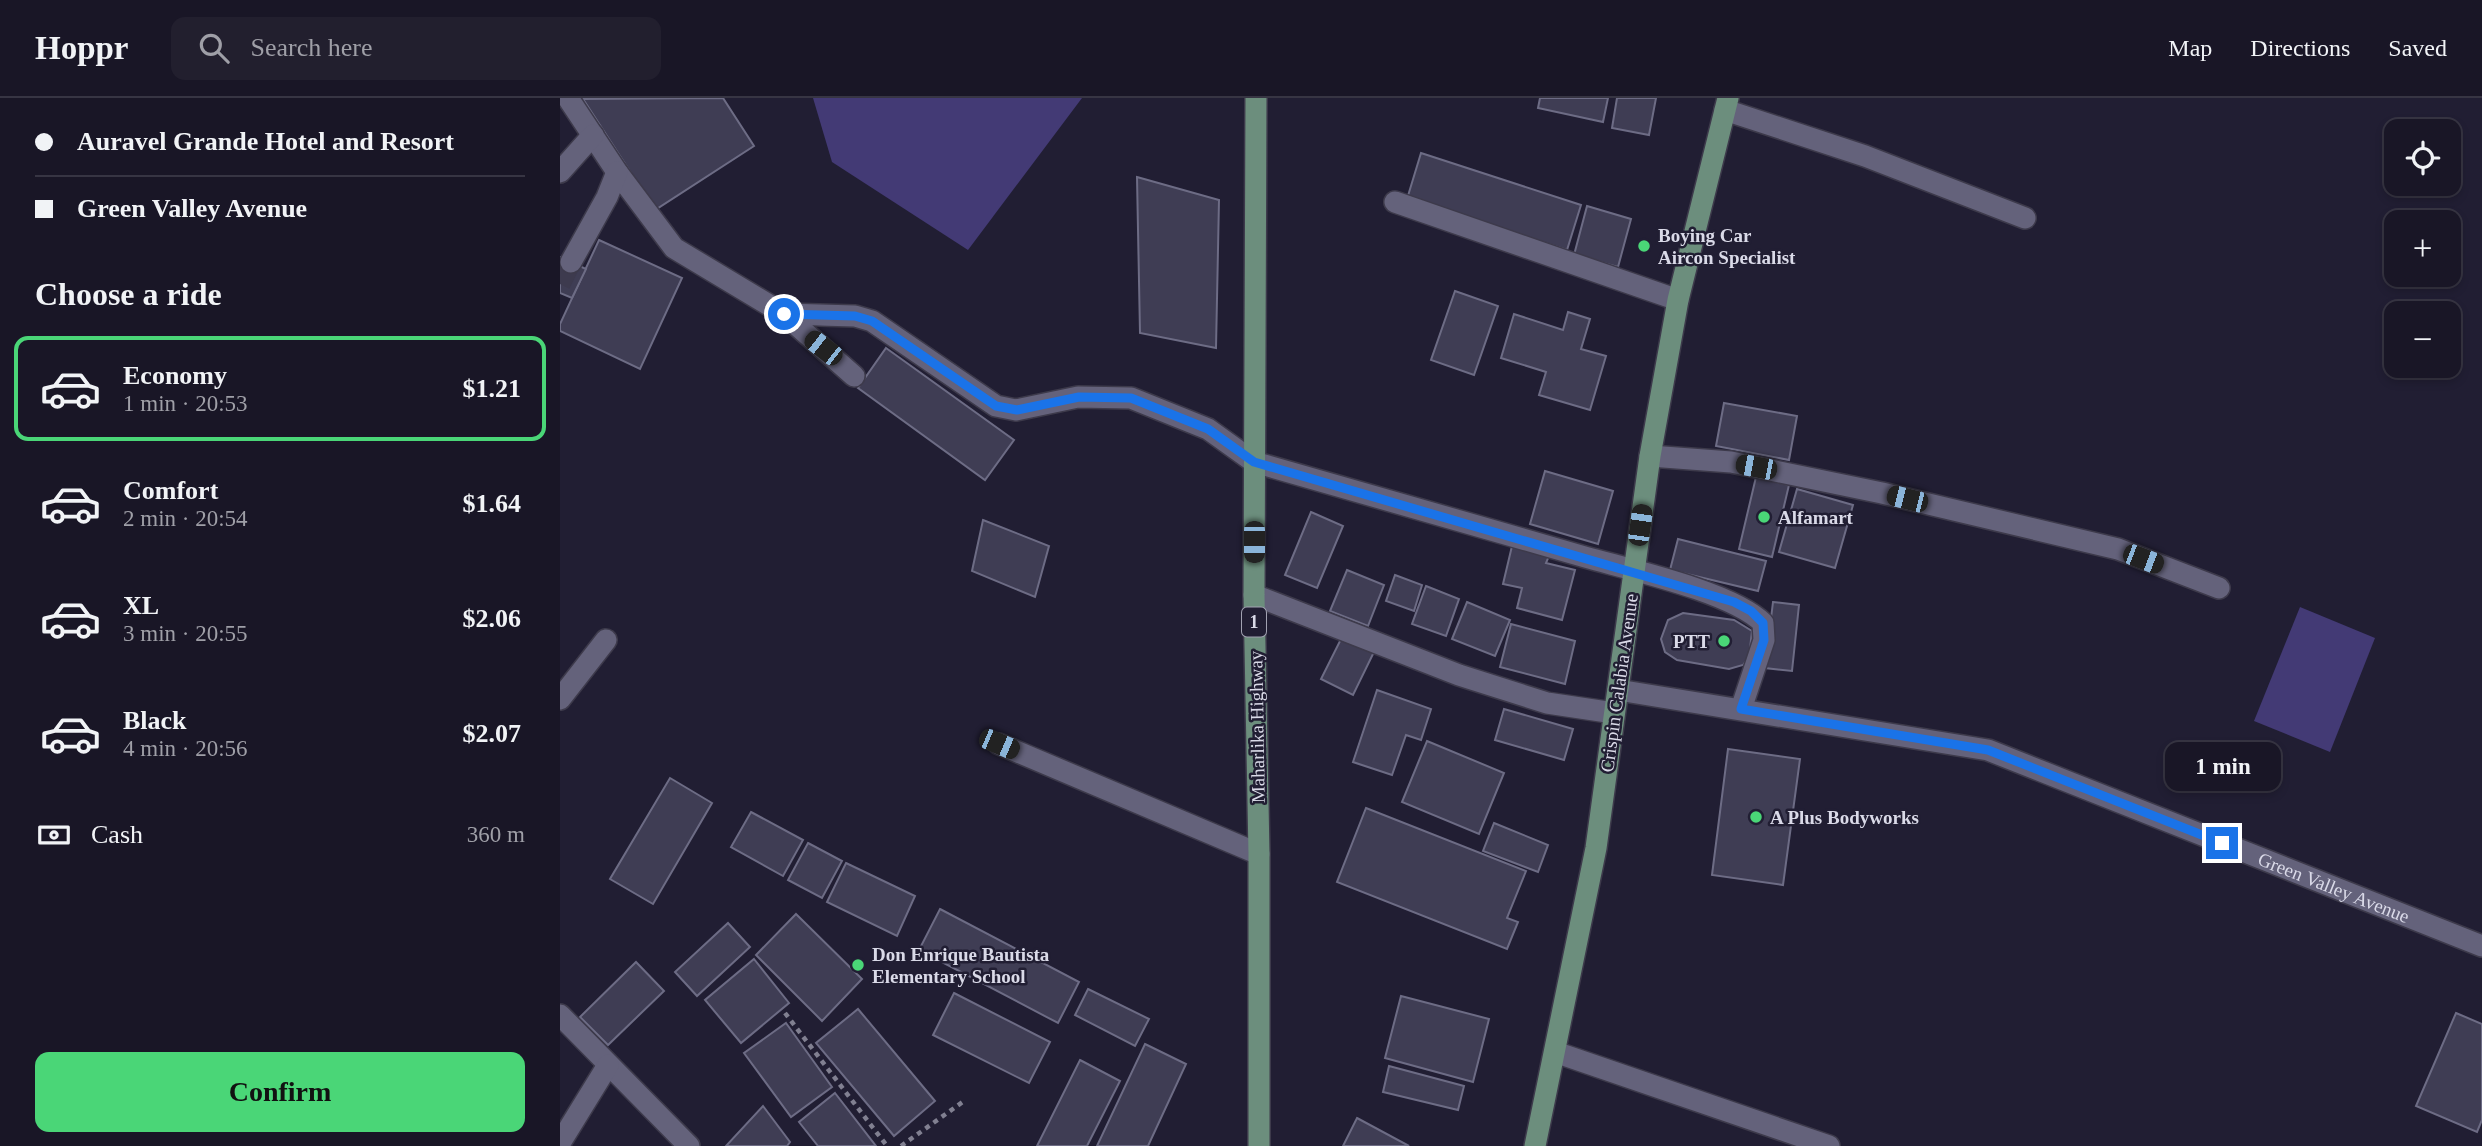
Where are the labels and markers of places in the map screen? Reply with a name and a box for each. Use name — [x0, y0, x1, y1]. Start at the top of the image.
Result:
place label: Boying Car Aircon Specialist — [1658, 225, 1796, 268]
marker: Boying Car Aircon Specialist — [1636, 238, 1652, 254]
place label: Alfamart — [1778, 507, 1854, 528]
marker: Alfamart — [1756, 509, 1772, 525]
place label: PTT — [1673, 631, 1710, 652]
marker: PTT — [1716, 633, 1732, 649]
place label: A Plus Bodyworks — [1770, 807, 1919, 828]
marker: A Plus Bodyworks — [1748, 809, 1764, 825]
place label: Don Enrique Bautista Elementary School — [872, 944, 1050, 987]
marker: Don Enrique Bautista Elementary School — [850, 957, 866, 973]

